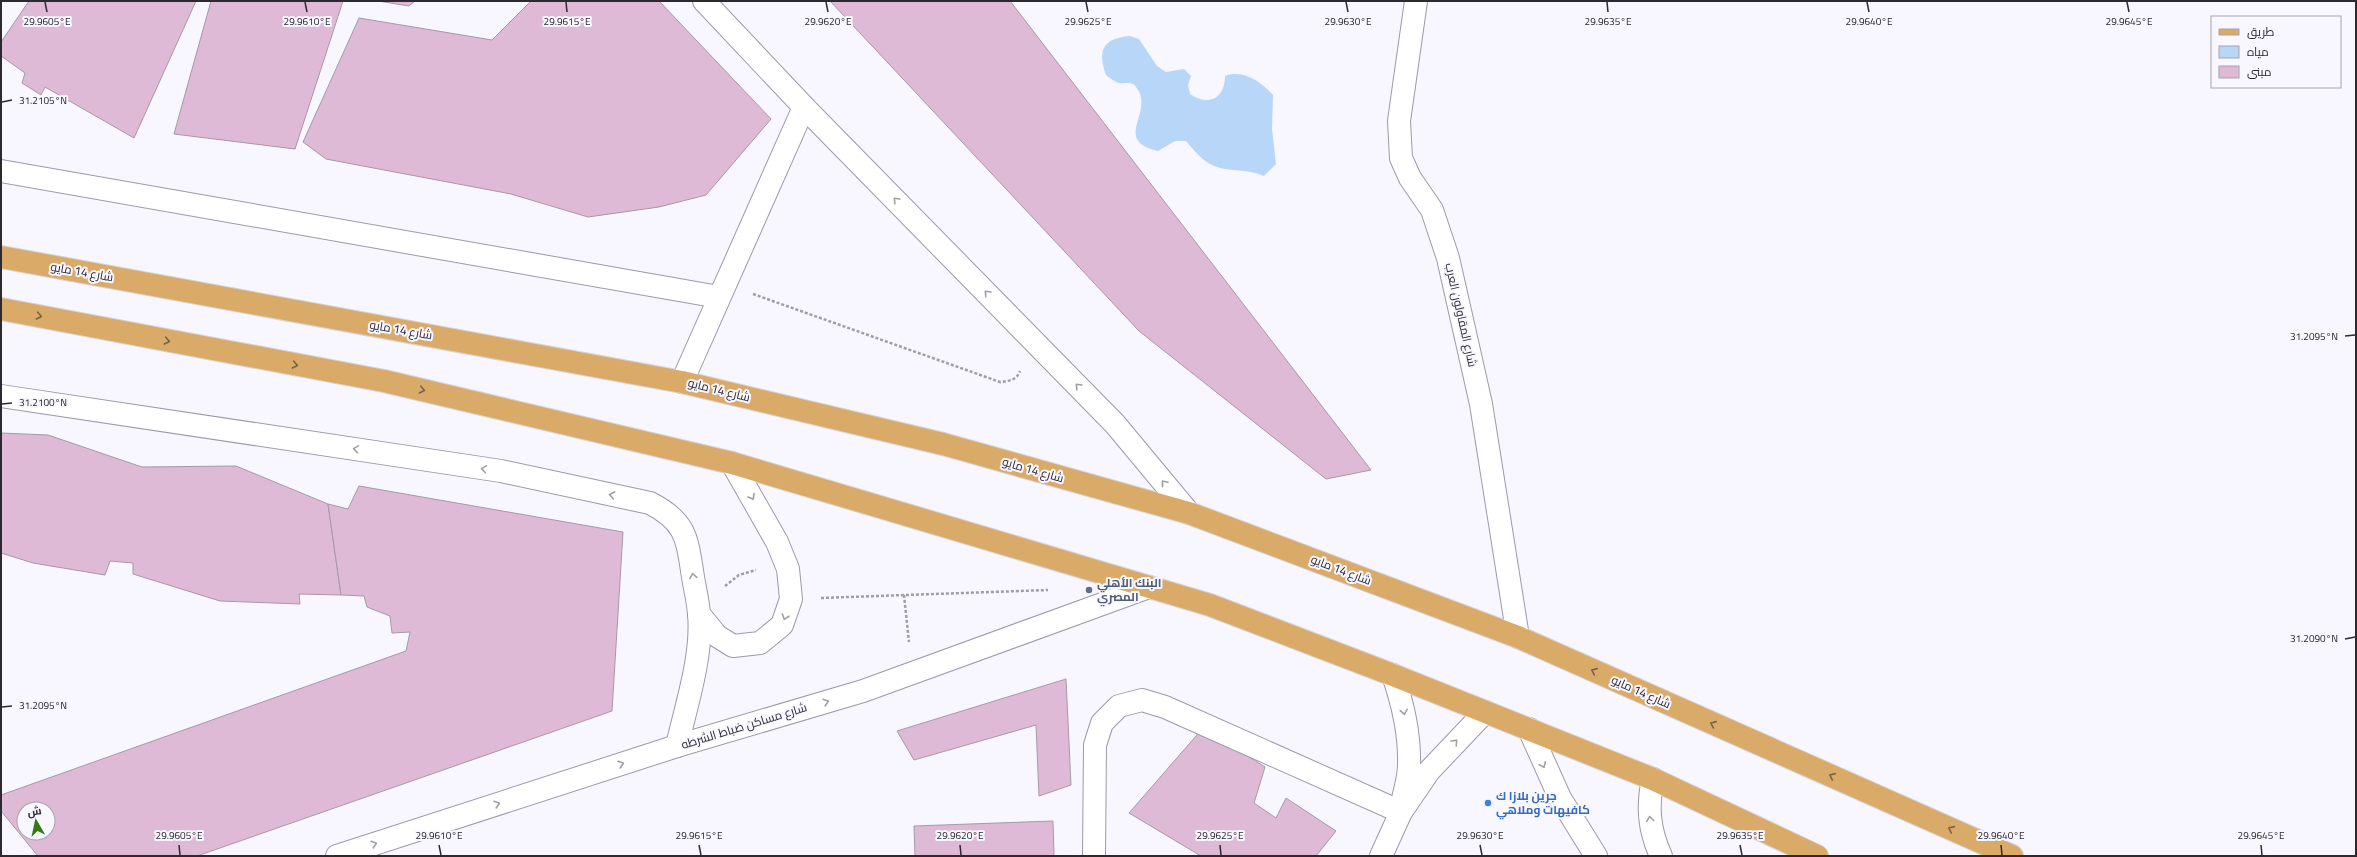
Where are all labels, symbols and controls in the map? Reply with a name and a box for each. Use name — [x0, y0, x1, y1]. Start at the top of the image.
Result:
text: 29.9605°E — [24, 12, 71, 31]
text: 29.9610°E — [284, 12, 331, 31]
text: 29.9615°E — [544, 12, 591, 31]
text: 29.9620°E — [805, 12, 852, 31]
text: 29.9625°E — [1065, 12, 1112, 31]
text: 29.9630°E — [1325, 12, 1372, 31]
text: 29.9635°E — [1585, 12, 1632, 31]
text: 29.9640°E — [1846, 12, 1893, 31]
text: 29.9645°E — [2106, 12, 2153, 31]
legend — [2211, 16, 2341, 88]
text: طريق — [2247, 20, 2275, 43]
text: مياه — [2247, 40, 2269, 63]
text: مبنى — [2247, 60, 2272, 83]
text: 31.2105°N — [19, 91, 67, 110]
one-way arrow — [893, 197, 901, 205]
street label: شارع 14 مايو — [49, 255, 115, 288]
street label: شارع المقاولون العرب — [1438, 260, 1485, 369]
one-way arrow — [984, 290, 992, 298]
one-way arrow — [36, 312, 42, 320]
street label: شارع 14 مايو — [368, 313, 434, 346]
text: 31.2095°N — [2290, 327, 2338, 346]
one-way arrow — [164, 336, 170, 344]
one-way arrow — [292, 360, 298, 368]
street label: شارع 14 مايو — [686, 371, 753, 408]
one-way arrow — [1075, 383, 1083, 391]
one-way arrow — [419, 386, 425, 394]
text: 31.2100°N — [19, 393, 67, 412]
one-way arrow — [353, 446, 359, 454]
street label: شارع 14 مايو — [1000, 450, 1067, 489]
one-way arrow — [481, 465, 487, 474]
one-way arrow — [1162, 481, 1169, 488]
one-way arrow — [608, 491, 615, 499]
one-way arrow — [747, 493, 754, 500]
street label: شارع 14 مايو — [1307, 547, 1375, 592]
place label: البنك الأهلي المصري — [1097, 571, 1161, 608]
one-way arrow — [689, 573, 698, 579]
marker: البنك الأهلي المصري — [1084, 585, 1094, 595]
one-way arrow — [781, 613, 789, 620]
text: 31.2090°N — [2290, 629, 2338, 648]
one-way arrow — [1591, 668, 1598, 676]
street label: شارع 14 مايو — [1608, 668, 1675, 715]
street label: شارع مساكن ضباط الشرطه — [678, 695, 810, 756]
text: 31.2095°N — [19, 696, 67, 715]
one-way arrow — [822, 698, 829, 707]
one-way arrow — [1399, 709, 1408, 715]
one-way arrow — [1710, 721, 1718, 729]
one-way arrow — [1450, 739, 1458, 747]
one-way arrow — [617, 760, 624, 769]
one-way arrow — [1538, 761, 1546, 768]
one-way arrow — [1829, 773, 1836, 781]
place label: جرين بلازا ك كافيهات وملاهي — [1496, 784, 1590, 821]
marker: جرين بلازا ك كافيهات وملاهي — [1483, 798, 1493, 808]
text: ش — [26, 800, 43, 822]
one-way arrow — [494, 800, 501, 809]
north arrow — [16, 801, 56, 841]
one-way arrow — [1646, 816, 1655, 822]
text: 29.9605°E — [156, 826, 203, 845]
text: 29.9610°E — [416, 826, 463, 845]
text: 29.9615°E — [676, 826, 723, 845]
text: 29.9620°E — [937, 826, 984, 845]
text: 29.9625°E — [1197, 826, 1244, 845]
text: 29.9630°E — [1457, 826, 1504, 845]
text: 29.9635°E — [1717, 826, 1764, 845]
one-way arrow — [1948, 826, 1955, 834]
text: 29.9640°E — [1978, 826, 2025, 845]
text: 29.9645°E — [2238, 826, 2285, 845]
one-way arrow — [370, 840, 377, 849]

